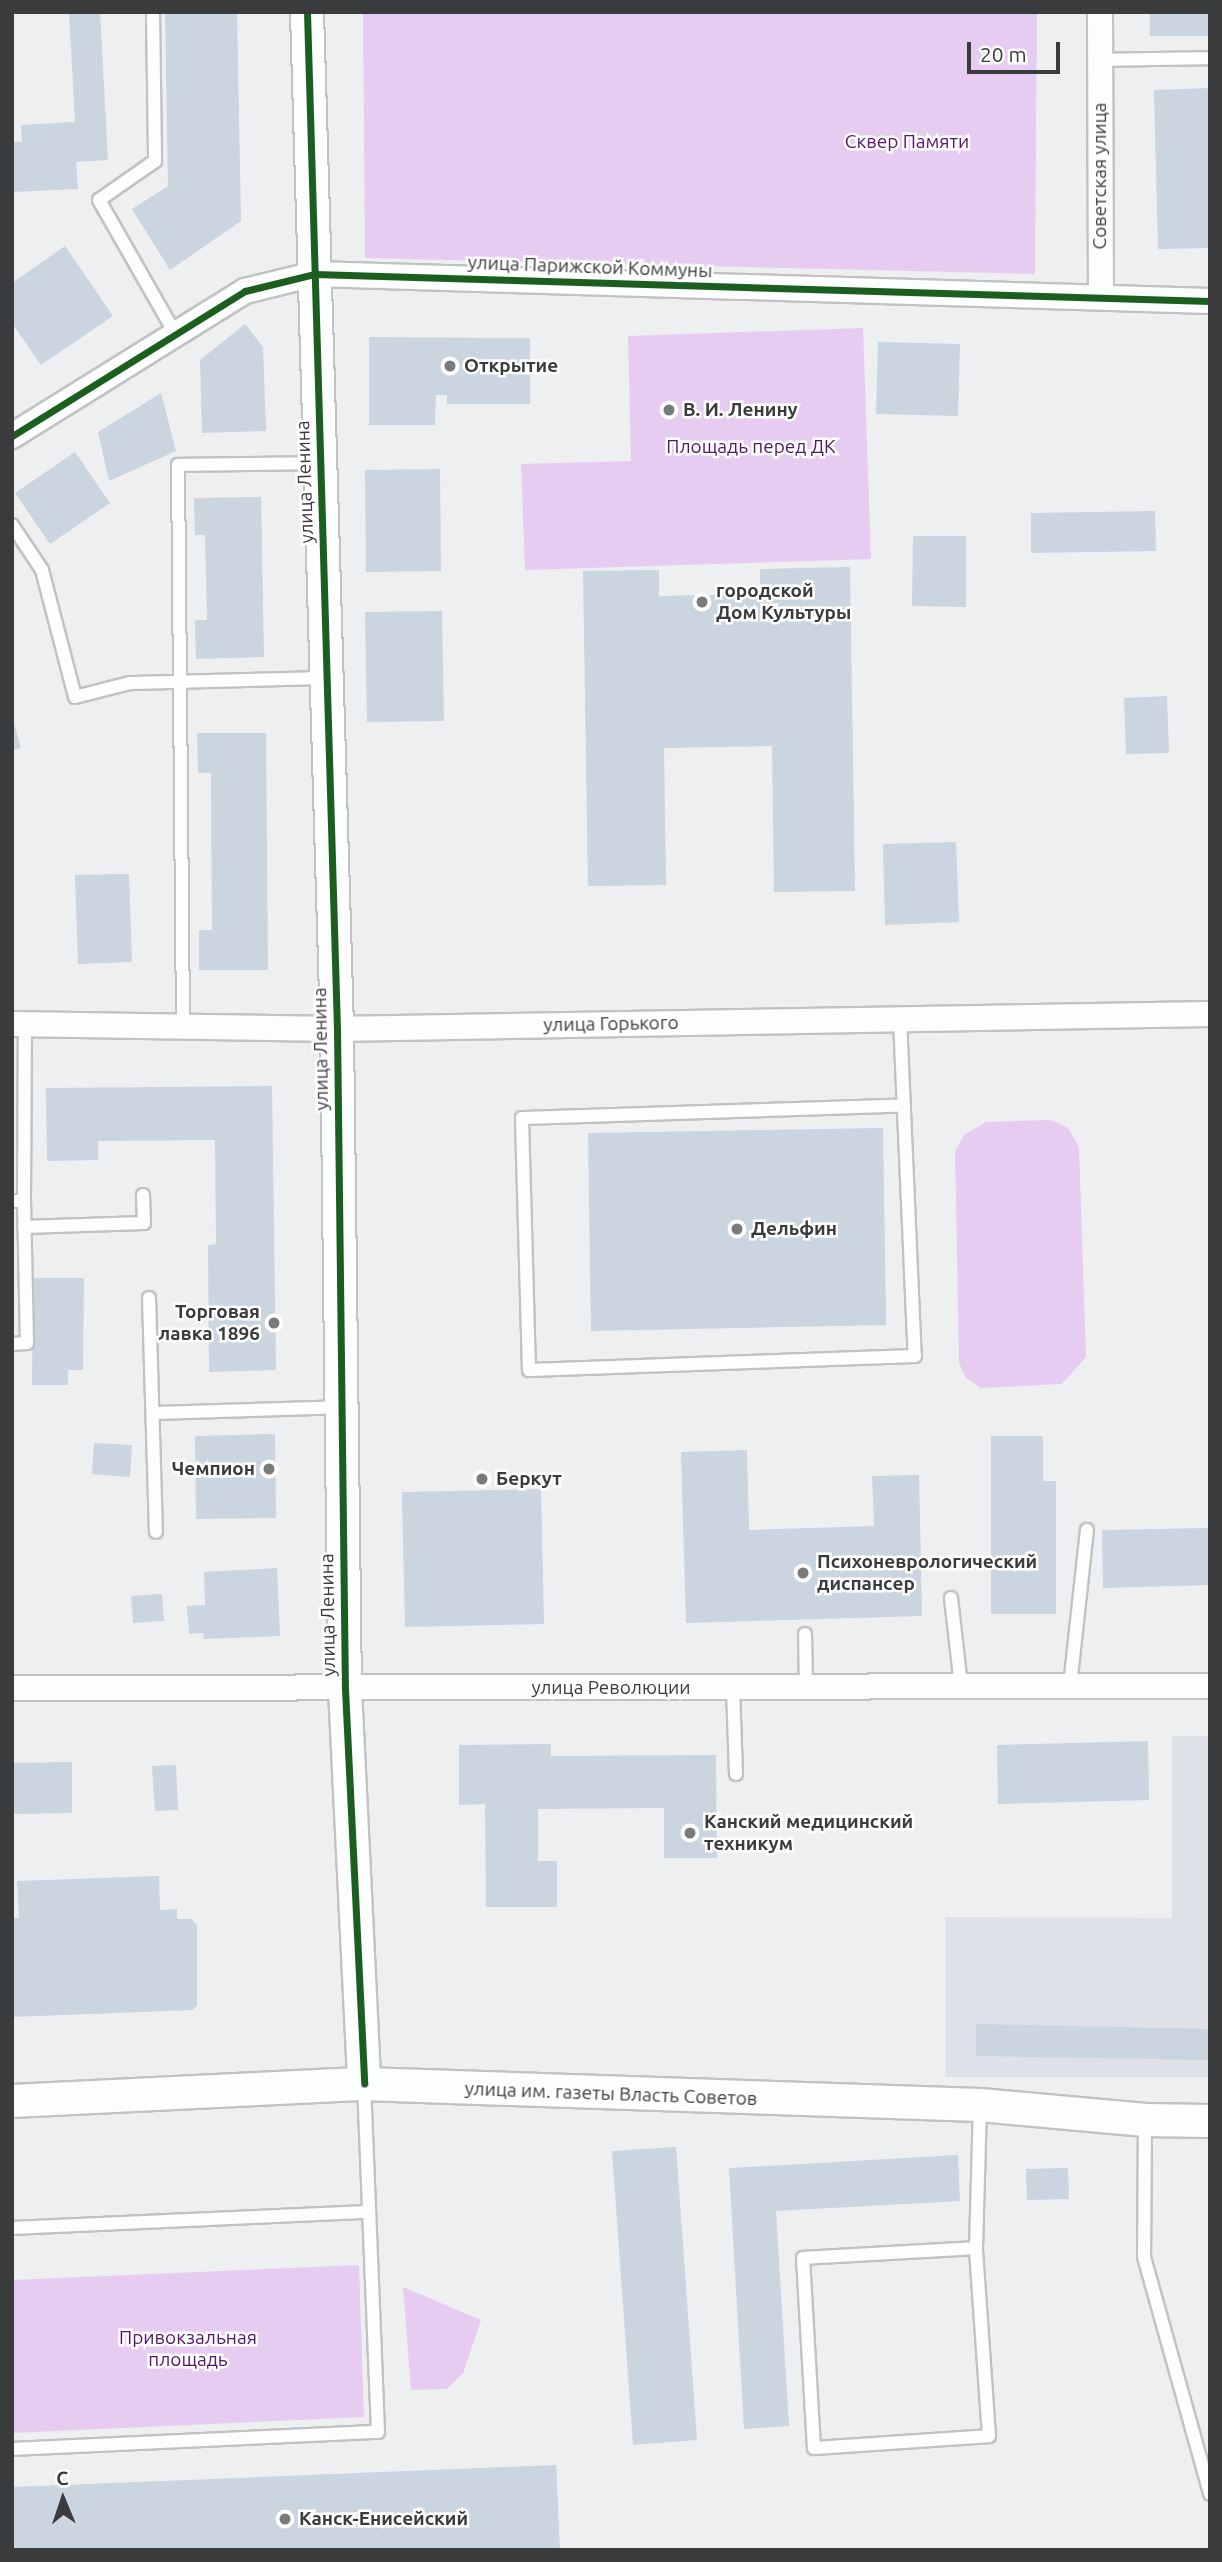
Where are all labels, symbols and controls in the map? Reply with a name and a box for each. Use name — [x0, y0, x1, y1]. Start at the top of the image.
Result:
scale bar — [970, 28, 1063, 72]
text: 20 m — [980, 42, 1027, 66]
street label: Советская улица — [1089, 102, 1111, 250]
park label: Сквер Памяти — [845, 131, 969, 153]
street label: улица Парижской Коммуны — [467, 251, 713, 283]
place label: Открытие — [464, 355, 558, 377]
marker: Открытие — [442, 358, 458, 374]
place label: В. И. Ленину — [683, 399, 798, 421]
marker: В. И. Ленину — [661, 402, 677, 418]
street label: улица Ленина — [291, 420, 319, 544]
park label: Площадь перед ДК — [666, 436, 836, 458]
place label: городской Дом Культуры — [716, 580, 851, 624]
marker: городской Дом Культуры — [694, 594, 710, 610]
street label: улица Ленина — [309, 987, 333, 1111]
street label: улица Горького — [543, 1011, 679, 1037]
place label: Дельфин — [751, 1218, 837, 1240]
marker: Дельфин — [729, 1221, 745, 1237]
place label: Торговая лавка 1896 — [158, 1301, 260, 1345]
marker: Торговая лавка 1896 — [266, 1315, 282, 1331]
place label: Чемпион — [172, 1458, 255, 1480]
marker: Чемпион — [261, 1461, 277, 1477]
place label: Беркут — [496, 1468, 562, 1490]
marker: Беркут — [474, 1471, 490, 1487]
place label: Психоневрологический диспансер — [817, 1551, 1037, 1595]
street label: улица Ленина — [316, 1553, 340, 1677]
marker: Психоневрологический диспансер — [795, 1565, 811, 1581]
street label: улица Революции — [531, 1677, 691, 1699]
place label: Канский медицинский техникум — [704, 1811, 913, 1855]
marker: Канский медицинский техникум — [682, 1825, 698, 1841]
street label: улица им. газеты Власть Советов — [464, 2077, 758, 2111]
park label: Привокзальная площадь — [119, 2327, 257, 2371]
north arrow — [28, 2464, 98, 2534]
text: С — [56, 2467, 69, 2489]
place label: Канск-Енисейский — [299, 2508, 468, 2530]
marker: Канск-Енисейский — [277, 2511, 293, 2527]

